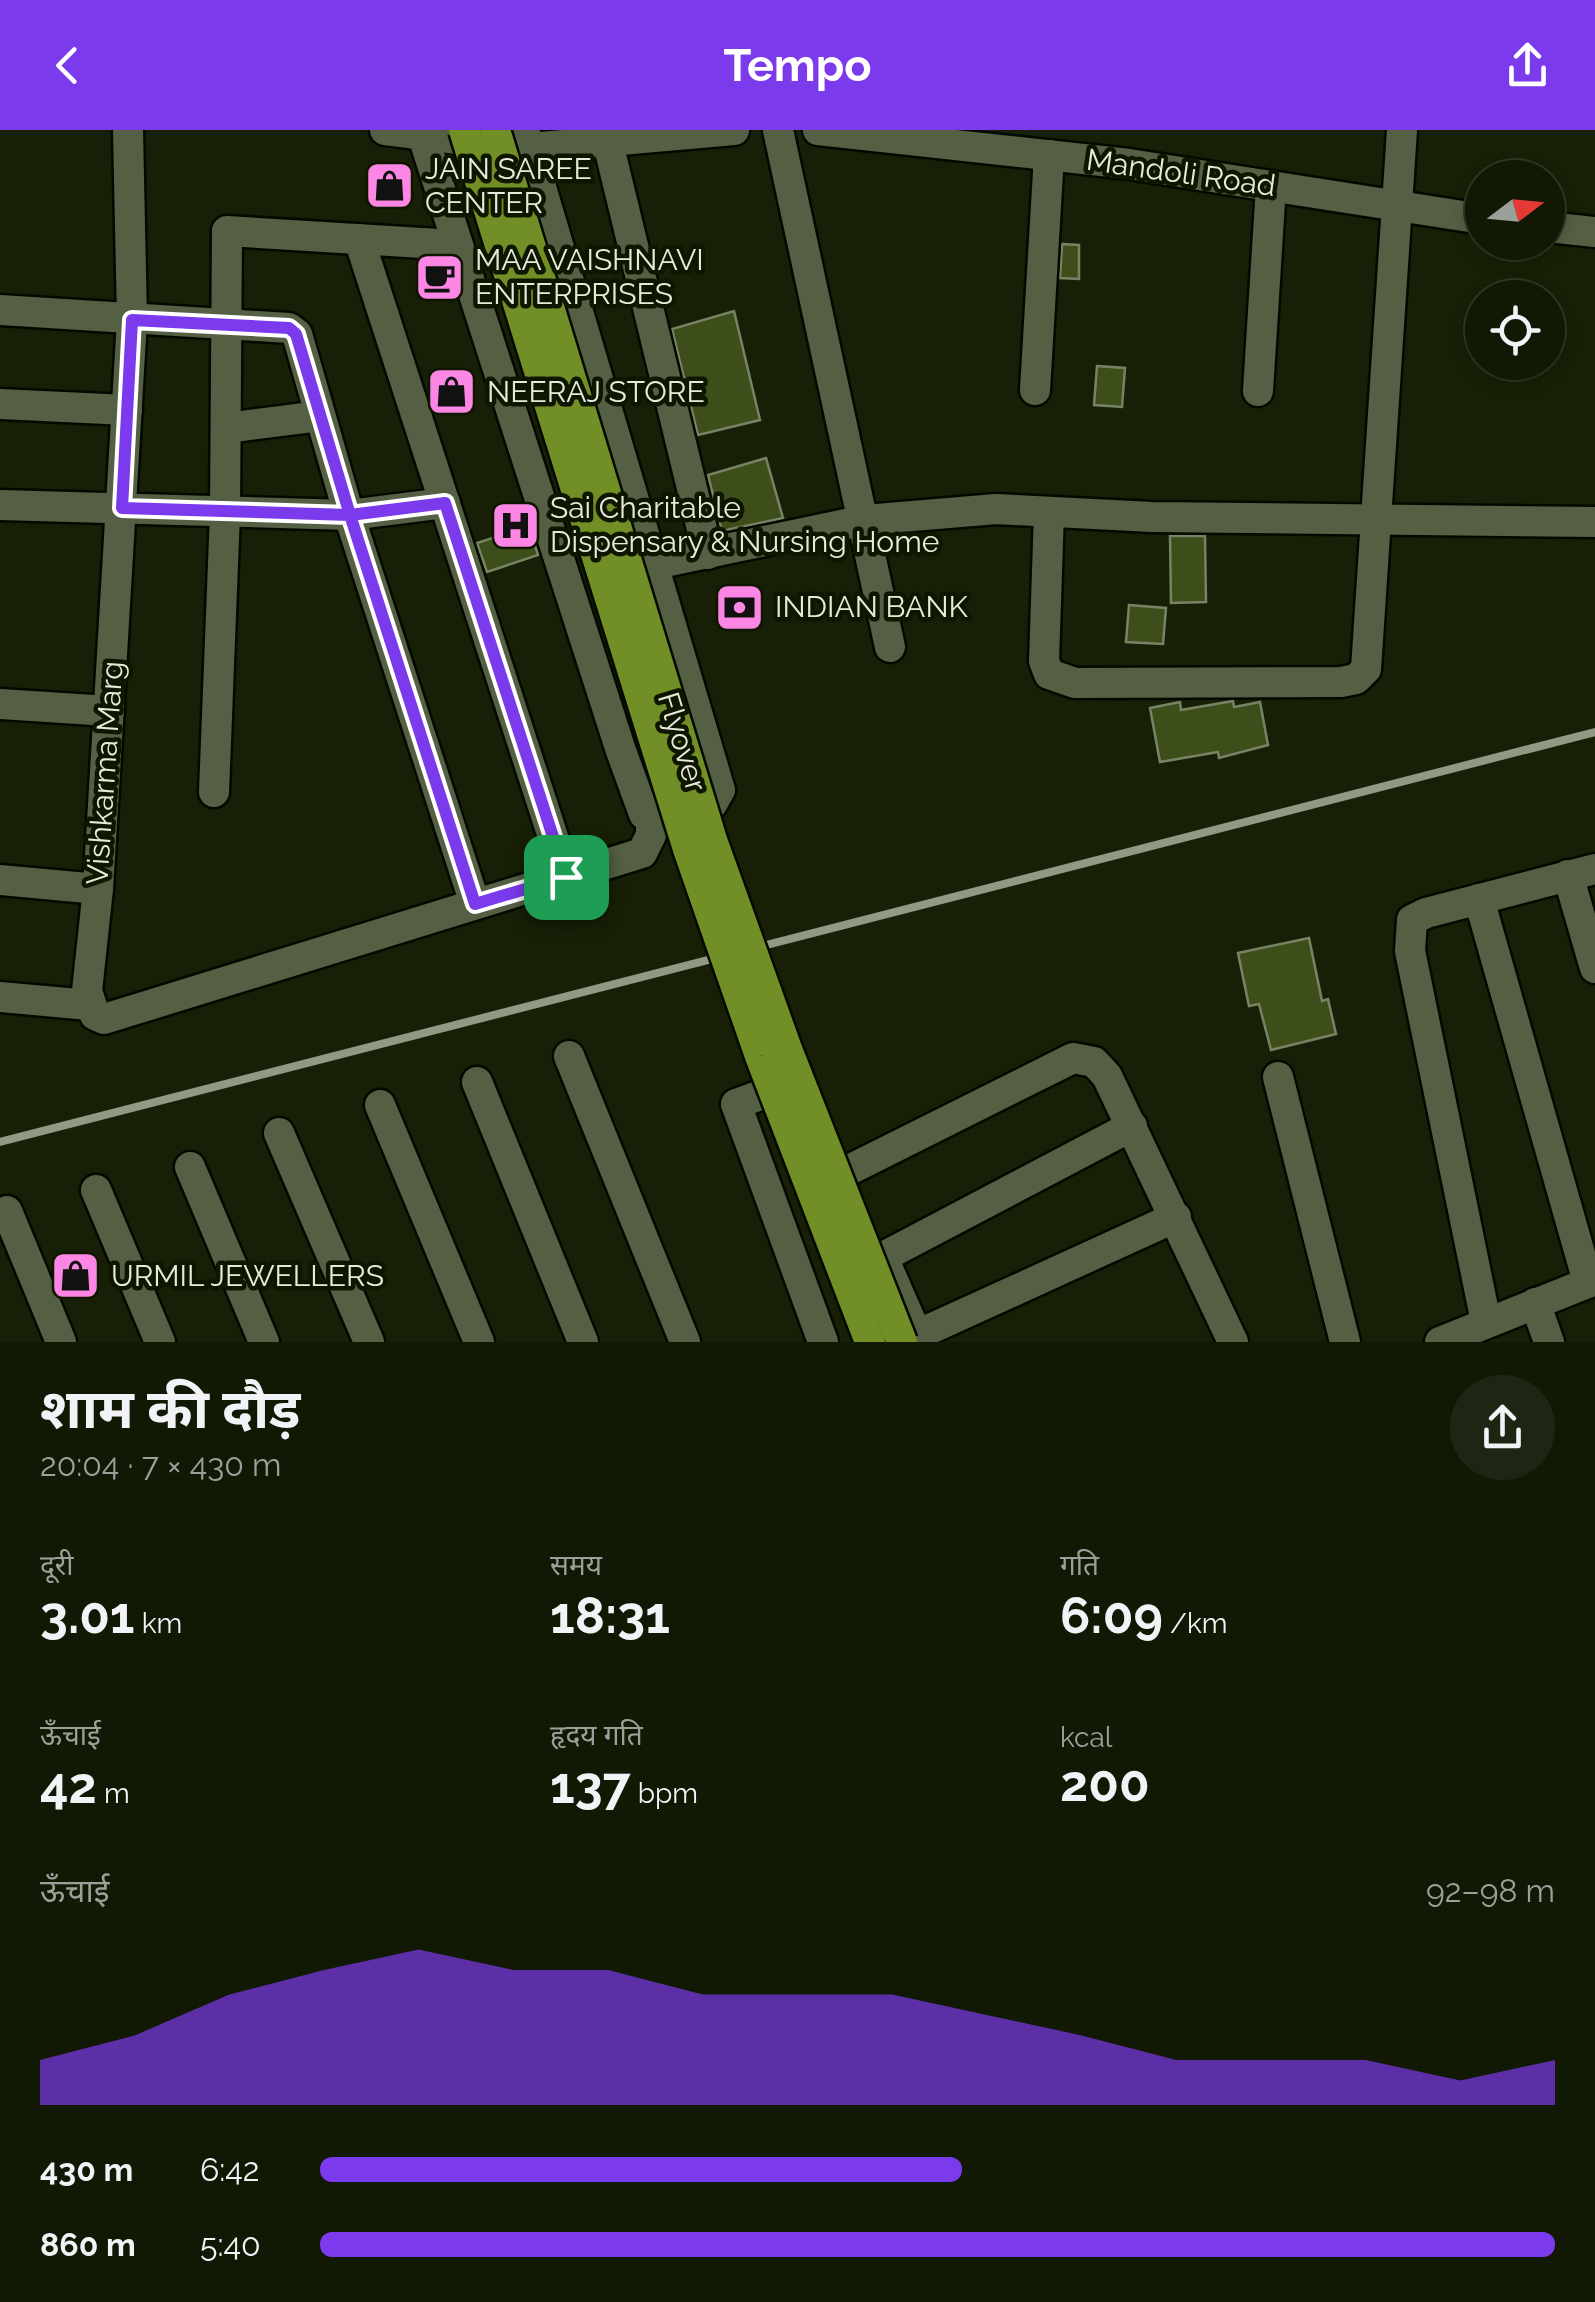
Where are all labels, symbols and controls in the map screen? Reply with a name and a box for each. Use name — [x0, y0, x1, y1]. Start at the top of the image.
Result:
icon: back — [40, 38, 95, 93]
icon: share — [1500, 38, 1555, 93]
text: Tempo — [723, 39, 872, 92]
street label: Mandoli Road — [1084, 142, 1278, 203]
place label: JAIN SAREE CENTER — [425, 151, 592, 220]
shop icon: JAIN SAREE CENTER — [364, 160, 416, 212]
north arrow — [1465, 160, 1565, 260]
map controls — [1465, 160, 1565, 380]
place label: MAA VAISHNAVI ENTERPRISES — [475, 242, 704, 311]
cafe icon: MAA VAISHNAVI ENTERPRISES — [414, 251, 466, 303]
button: locate — [1465, 280, 1565, 380]
shop icon: NEERAJ STORE — [426, 366, 478, 418]
place label: NEERAJ STORE — [487, 374, 705, 409]
place label: Sai Charitable Dispensary & Nursing Home — [550, 490, 939, 559]
hospital icon: Sai Charitable Dispensary & Nursing Home — [489, 499, 541, 551]
bank icon: INDIAN BANK — [714, 581, 766, 633]
place label: INDIAN BANK — [775, 589, 969, 624]
street label: Vishkarma Marg — [79, 660, 130, 886]
street label: Flyover — [651, 688, 714, 796]
pin — [524, 835, 609, 920]
icon: arrive — [539, 850, 594, 905]
shop icon: URMIL JEWELLERS — [50, 1250, 102, 1302]
place label: URMIL JEWELLERS — [111, 1258, 384, 1293]
button: share — [1450, 1375, 1555, 1480]
text: शाम की दौड़ — [40, 1376, 300, 1441]
text: 20:04 · 7 × 430 m — [40, 1446, 281, 1483]
text: दूरी — [40, 1549, 74, 1582]
text: समय — [550, 1549, 602, 1582]
text: गति — [1060, 1549, 1099, 1582]
text: 3.01 — [40, 1586, 135, 1645]
text: 18:31 — [550, 1586, 670, 1645]
text: 6:09 — [1060, 1586, 1163, 1645]
text: km — [135, 1607, 182, 1640]
text: /km — [1163, 1607, 1227, 1640]
text: ऊँचाई — [40, 1719, 101, 1752]
text: हृदय गति — [550, 1719, 643, 1752]
text: kcal — [1060, 1721, 1112, 1754]
text: 200 — [1060, 1754, 1150, 1813]
text: 42 — [40, 1756, 97, 1815]
text: 137 — [550, 1756, 631, 1815]
text: m — [97, 1777, 130, 1810]
text: bpm — [631, 1777, 698, 1810]
text: ऊँचाई — [40, 1872, 109, 1909]
text: 92–98 m — [1426, 1872, 1555, 1909]
text: 430 m — [40, 2151, 133, 2188]
text: 6:42 — [200, 2151, 259, 2188]
text: 860 m — [40, 2226, 136, 2263]
text: 5:40 — [200, 2226, 261, 2263]

